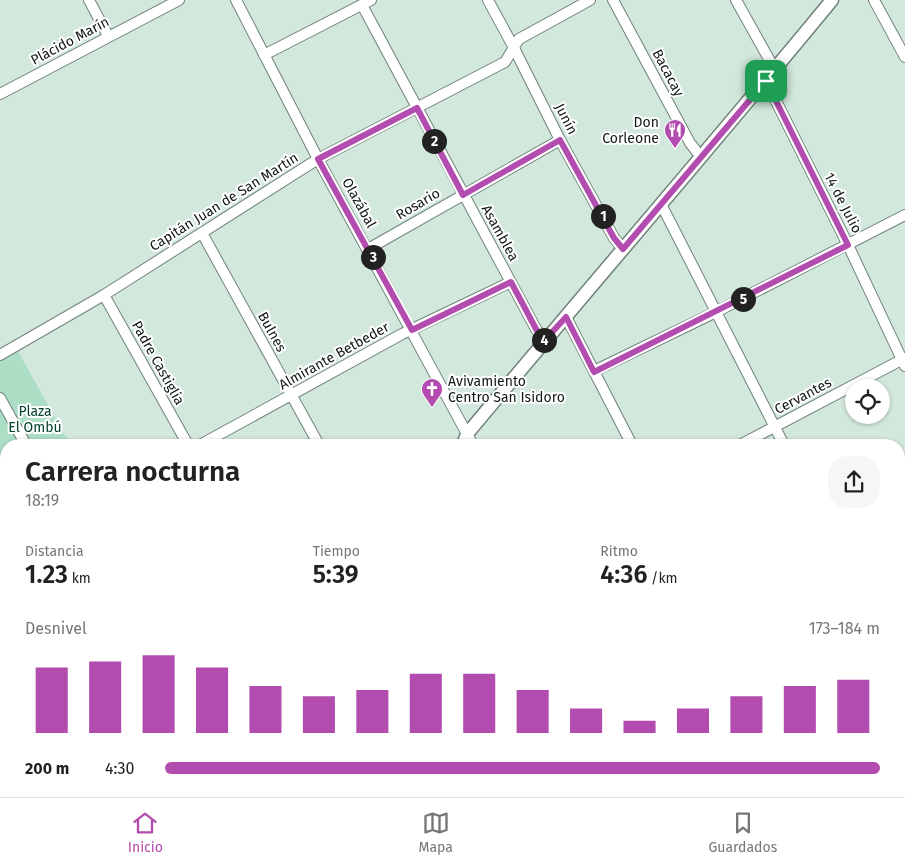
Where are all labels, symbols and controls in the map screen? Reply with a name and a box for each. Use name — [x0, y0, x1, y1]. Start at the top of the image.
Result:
street label: Plácido Marín — [28, 13, 112, 69]
street label: Bacacay — [648, 46, 688, 100]
pin — [745, 60, 787, 102]
icon: arrive — [752, 67, 780, 95]
street label: Junín — [551, 101, 581, 137]
place label: Don Corleone — [602, 114, 659, 147]
restaurant icon: Don Corleone — [663, 118, 687, 149]
pin: 2 — [422, 128, 446, 154]
text: 2 — [431, 133, 438, 150]
street label: Capitán Juan de San Martín — [147, 149, 301, 255]
street label: 14 de Julio — [821, 170, 865, 236]
street label: Olazábal — [338, 175, 380, 231]
street label: Rosario — [393, 185, 443, 223]
street label: Asamblea — [478, 202, 522, 264]
pin: 1 — [590, 204, 616, 228]
text: 1 — [600, 208, 607, 225]
pin: 3 — [360, 244, 386, 270]
text: 3 — [370, 249, 377, 266]
pin: 5 — [730, 286, 756, 312]
text: 5 — [740, 291, 747, 308]
street label: Bulnes — [254, 309, 290, 355]
street label: Padre Castiglia — [128, 318, 188, 408]
street label: Almirante Betbeder — [276, 318, 393, 393]
pin: 4 — [532, 328, 556, 352]
text: 4 — [541, 332, 548, 349]
place label: Avivamiento Centro San Isidoro — [448, 373, 565, 406]
street label: Cervantes — [772, 374, 835, 418]
church icon: Avivamiento Centro San Isidoro — [420, 377, 444, 408]
map controls — [845, 379, 890, 424]
button: locate — [845, 379, 890, 424]
park label: Plaza El Ombú — [8, 403, 62, 436]
text: Carrera nocturna — [25, 455, 240, 488]
button: share — [828, 456, 880, 508]
text: 18:19 — [25, 491, 59, 510]
text: Distancia — [25, 543, 84, 560]
text: Tiempo — [313, 543, 360, 560]
text: Ritmo — [600, 543, 638, 560]
text: 1.23 — [25, 560, 68, 590]
text: 5:39 — [313, 560, 359, 590]
text: 4:36 — [600, 560, 647, 590]
text: km — [68, 570, 91, 587]
text: /km — [647, 570, 678, 587]
text: Desnivel — [25, 619, 87, 638]
text: 173–184 m — [809, 619, 880, 638]
text: 200 m — [25, 759, 69, 778]
text: 4:30 — [105, 759, 134, 778]
tab: Inicio — [128, 809, 163, 856]
tab: Mapa — [419, 809, 453, 856]
tab: Guardados — [709, 809, 777, 856]

